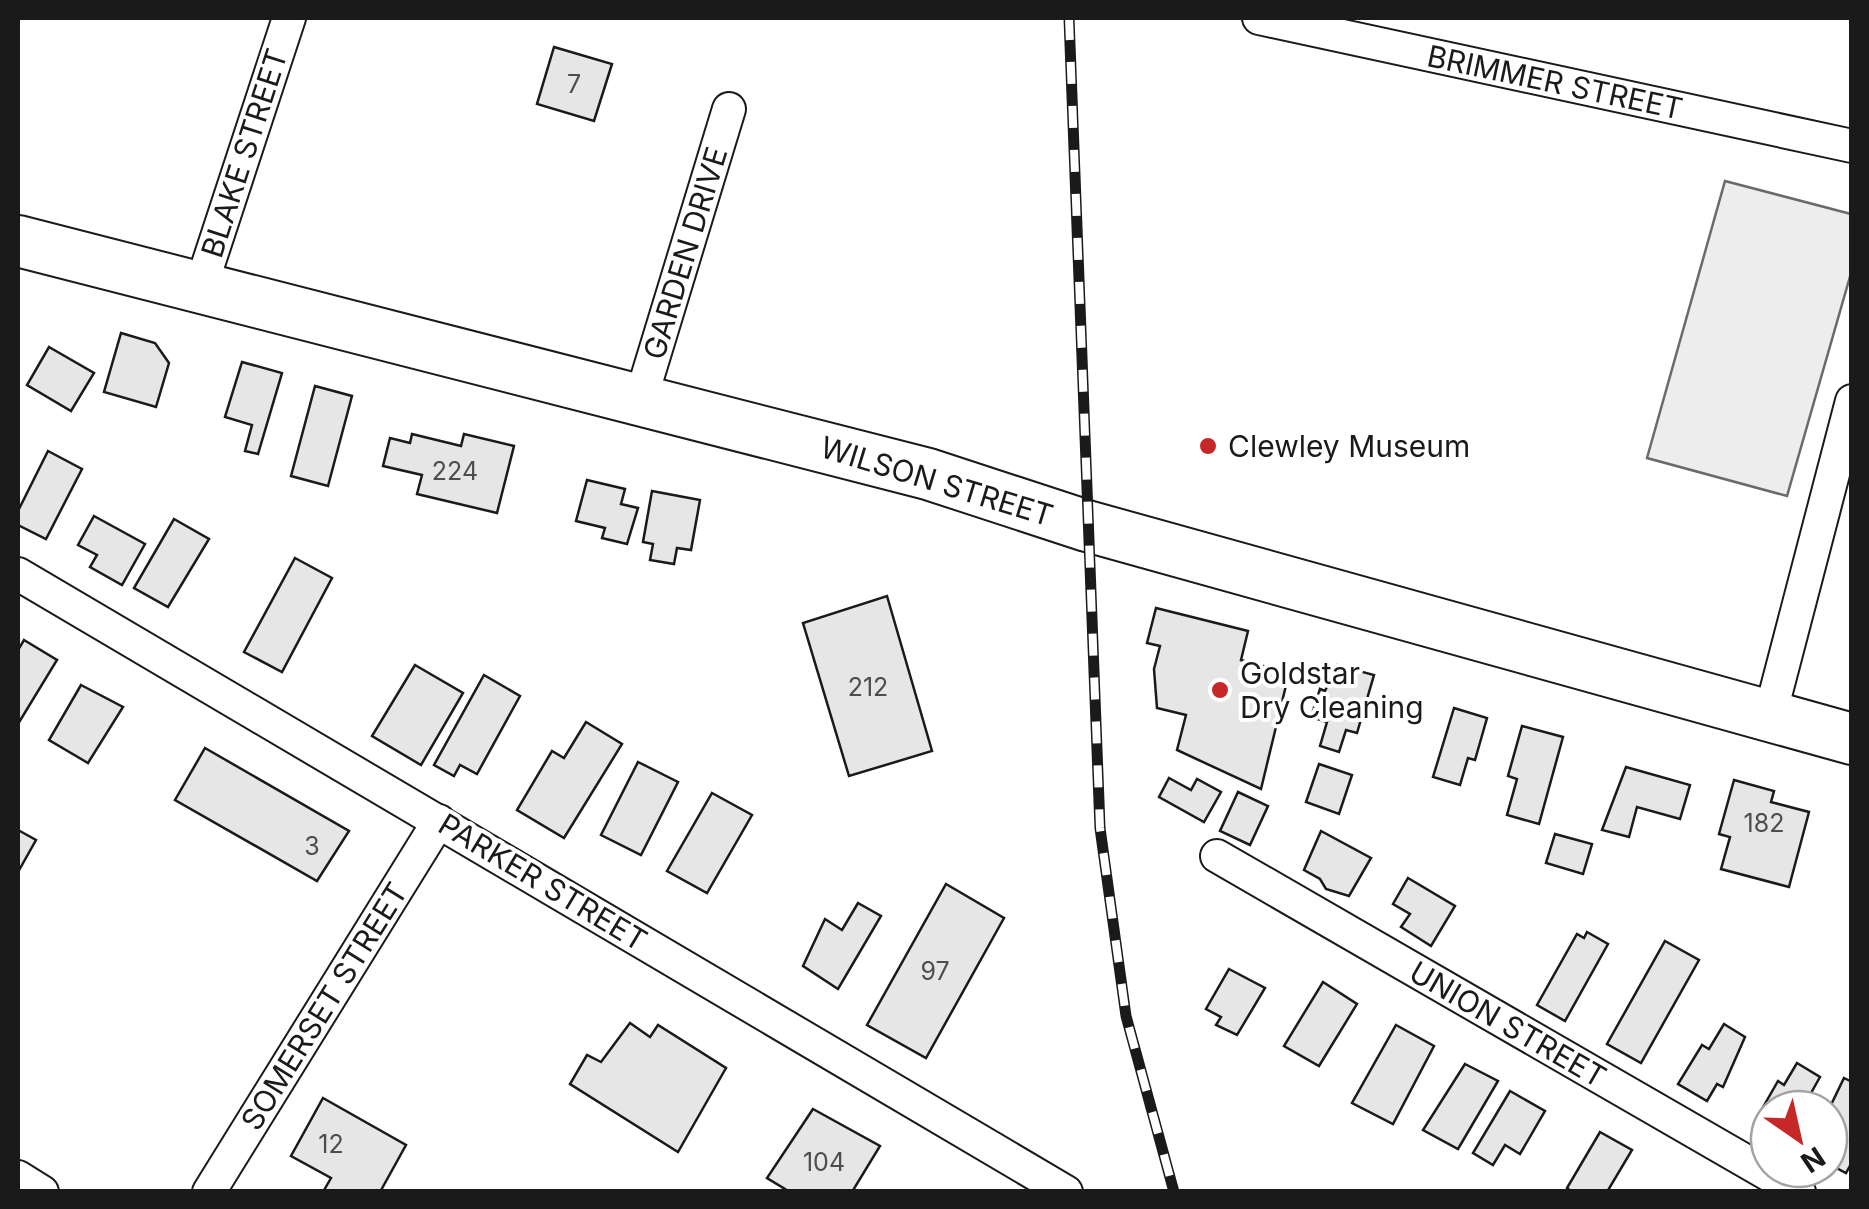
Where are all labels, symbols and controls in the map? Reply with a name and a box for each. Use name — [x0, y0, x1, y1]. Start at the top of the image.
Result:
street label: BRIMMER STREET — [1424, 37, 1686, 127]
street label: BLAKE STREET — [193, 44, 295, 262]
house number: 7 — [567, 69, 581, 99]
street label: GARDEN DRIVE — [636, 142, 734, 364]
place label: Clewley Museum — [1228, 428, 1470, 464]
street label: WILSON STREET — [816, 429, 1058, 533]
marker: Clewley Museum — [1197, 435, 1219, 457]
house number: 224 — [432, 456, 478, 486]
place label: Goldstar Dry Cleaning — [1240, 655, 1424, 725]
house number: 212 — [848, 672, 888, 702]
marker: Goldstar Dry Cleaning — [1209, 679, 1231, 701]
street label: PARKER STREET — [432, 806, 654, 958]
house number: 182 — [1744, 808, 1784, 838]
house number: 3 — [304, 831, 320, 861]
street label: SOMERSET STREET — [233, 876, 415, 1136]
street label: UNION STREET — [1404, 953, 1612, 1095]
house number: 97 — [920, 956, 950, 986]
north arrow — [1749, 1089, 1849, 1189]
house number: 12 — [318, 1129, 344, 1159]
text: N — [1795, 1140, 1831, 1180]
house number: 104 — [803, 1147, 845, 1177]

